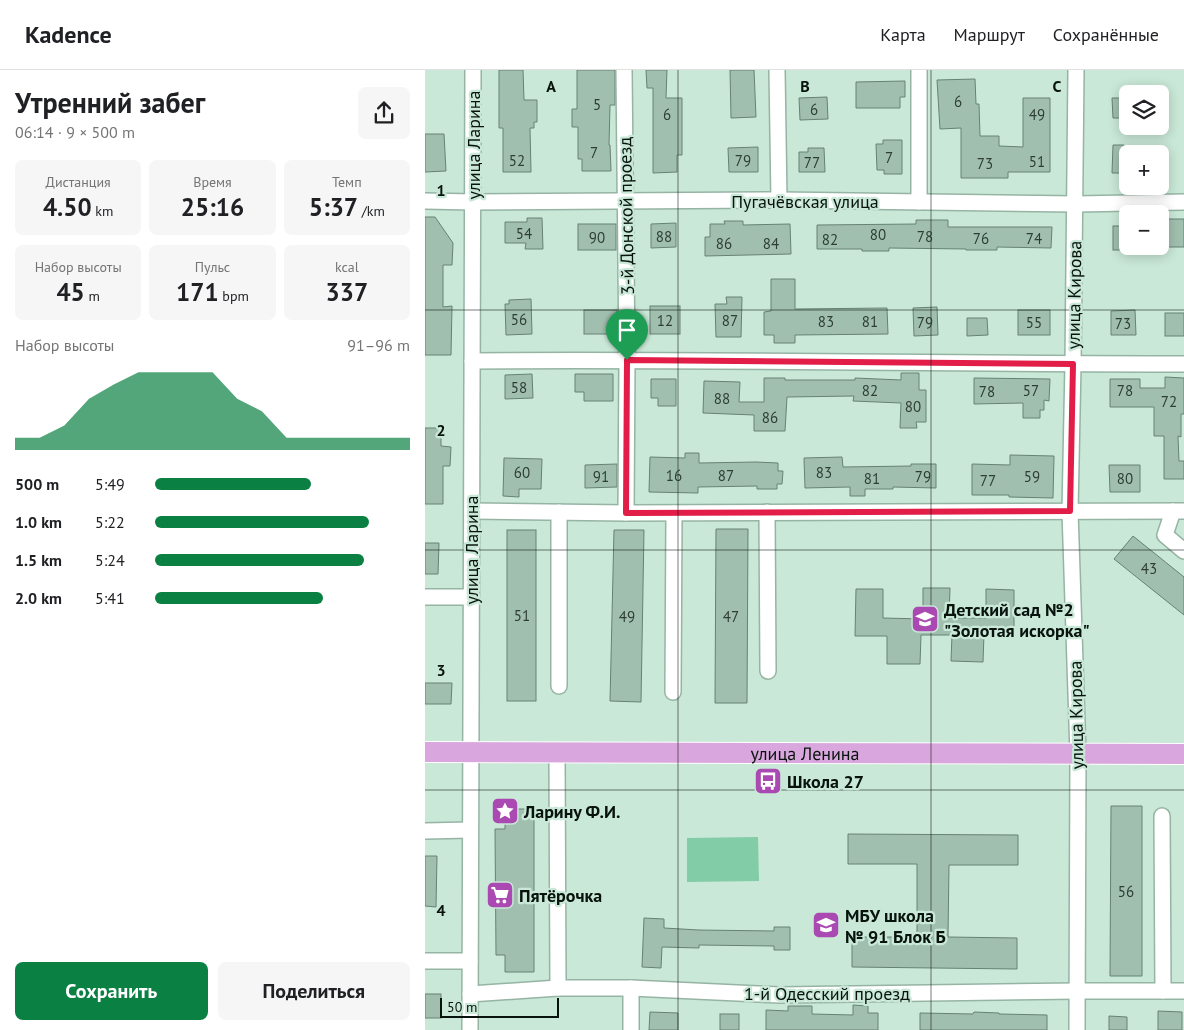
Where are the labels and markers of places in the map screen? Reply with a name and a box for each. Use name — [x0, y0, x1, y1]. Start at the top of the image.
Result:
pin — [606, 309, 648, 360]
place label: Детский сад №2 "Золотая искорка" — [944, 598, 1090, 642]
school or university icon: Детский сад №2 "Золотая искорка" — [910, 604, 940, 634]
bus stop icon: Школа 27 — [753, 766, 783, 796]
place label: Школа 27 — [787, 770, 864, 793]
place icon: Ларину Ф.И. — [490, 796, 520, 826]
place label: Ларину Ф.И. — [523, 800, 620, 823]
supermarket icon: Пятёрочка — [485, 880, 515, 910]
place label: Пятёрочка — [519, 884, 602, 907]
place label: МБУ школа № 91 Блок Б — [845, 904, 946, 948]
school or university icon: МБУ школа № 91 Блок Б — [811, 910, 841, 940]

